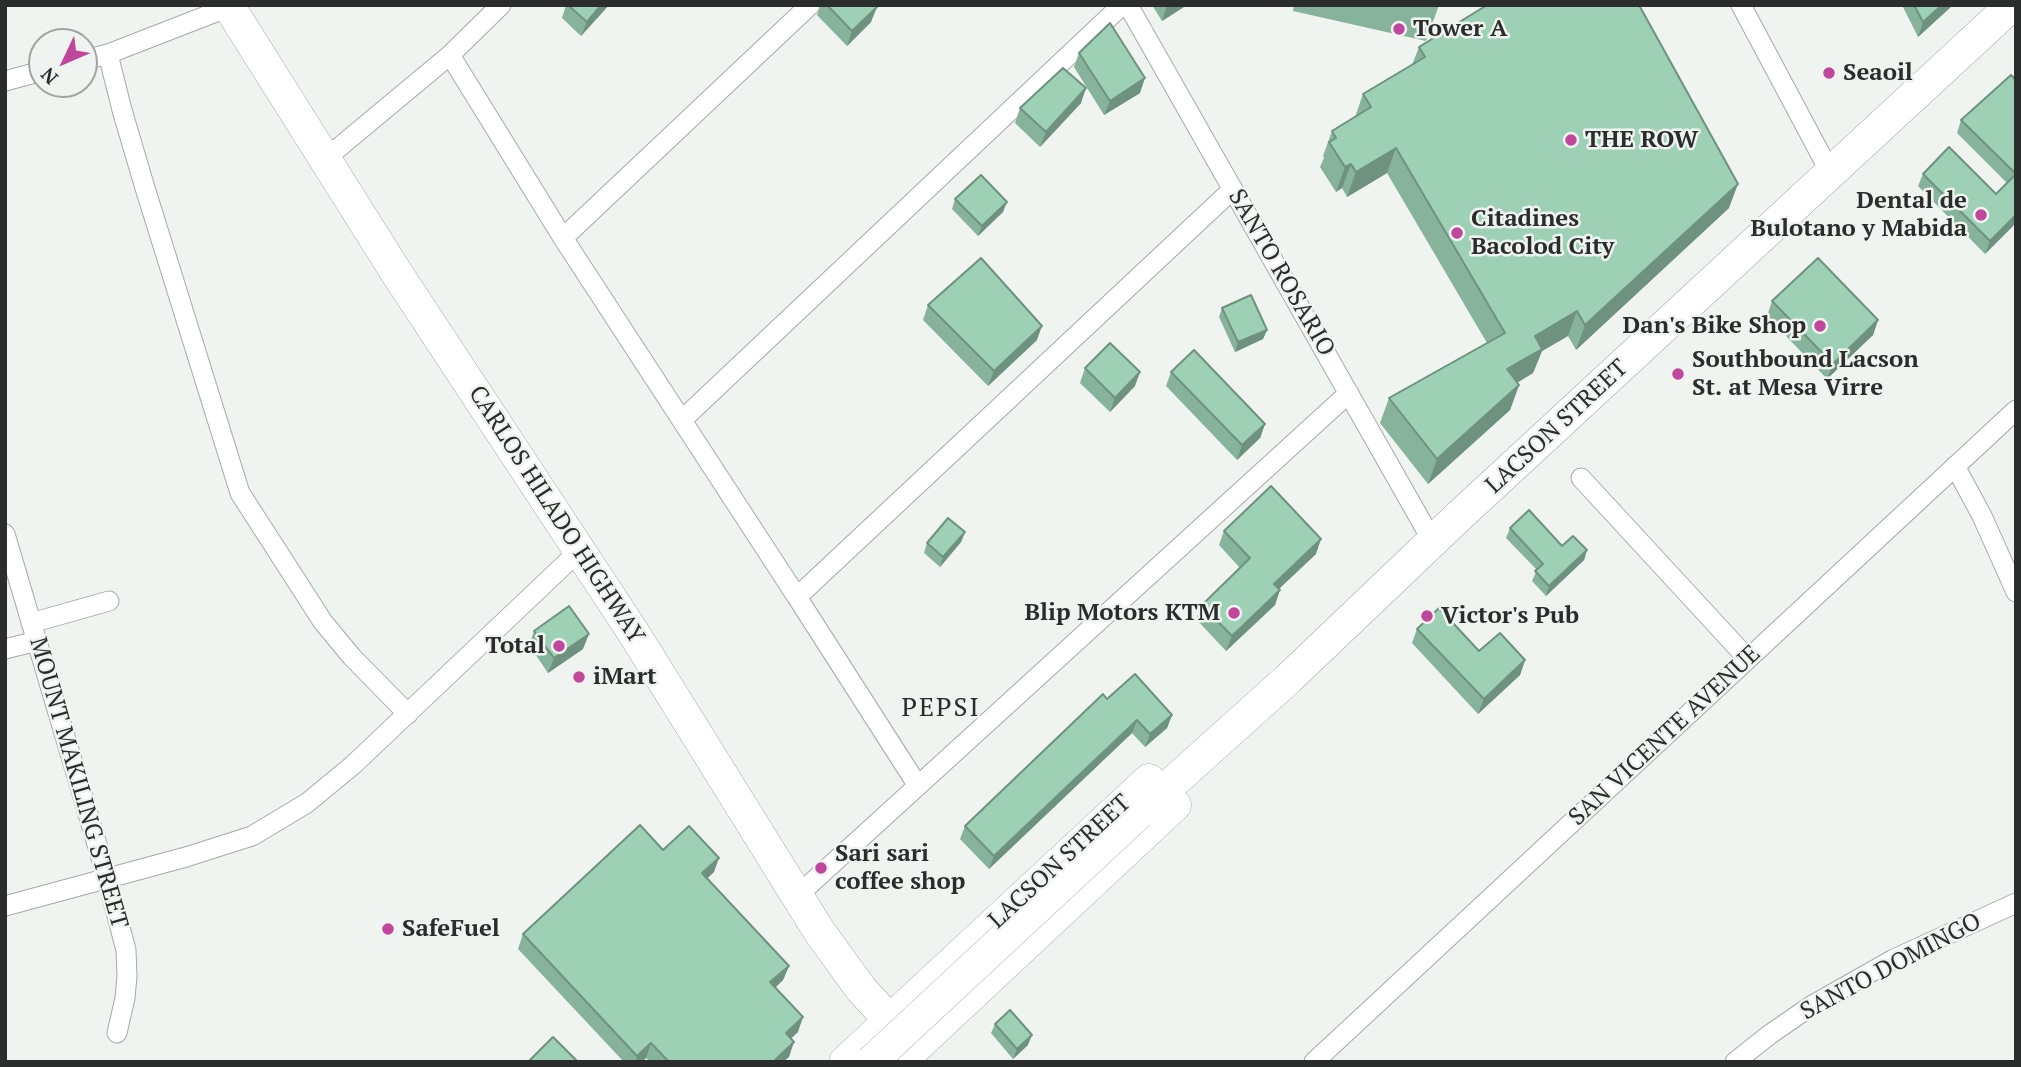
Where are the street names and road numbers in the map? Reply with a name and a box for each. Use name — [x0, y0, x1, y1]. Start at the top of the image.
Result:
street label: SANTO ROSARIO — [1222, 185, 1340, 361]
street label: LACSON STREET — [1480, 354, 1634, 500]
street label: CARLOS HILADO HIGHWAY — [462, 381, 650, 649]
street label: MOUNT MAKILING STREET — [23, 634, 133, 932]
street label: SAN VICENTE AVENUE — [1563, 640, 1767, 832]
street label: LACSON STREET — [983, 789, 1137, 935]
street label: SANTO DOMINGO — [1796, 907, 1986, 1027]

